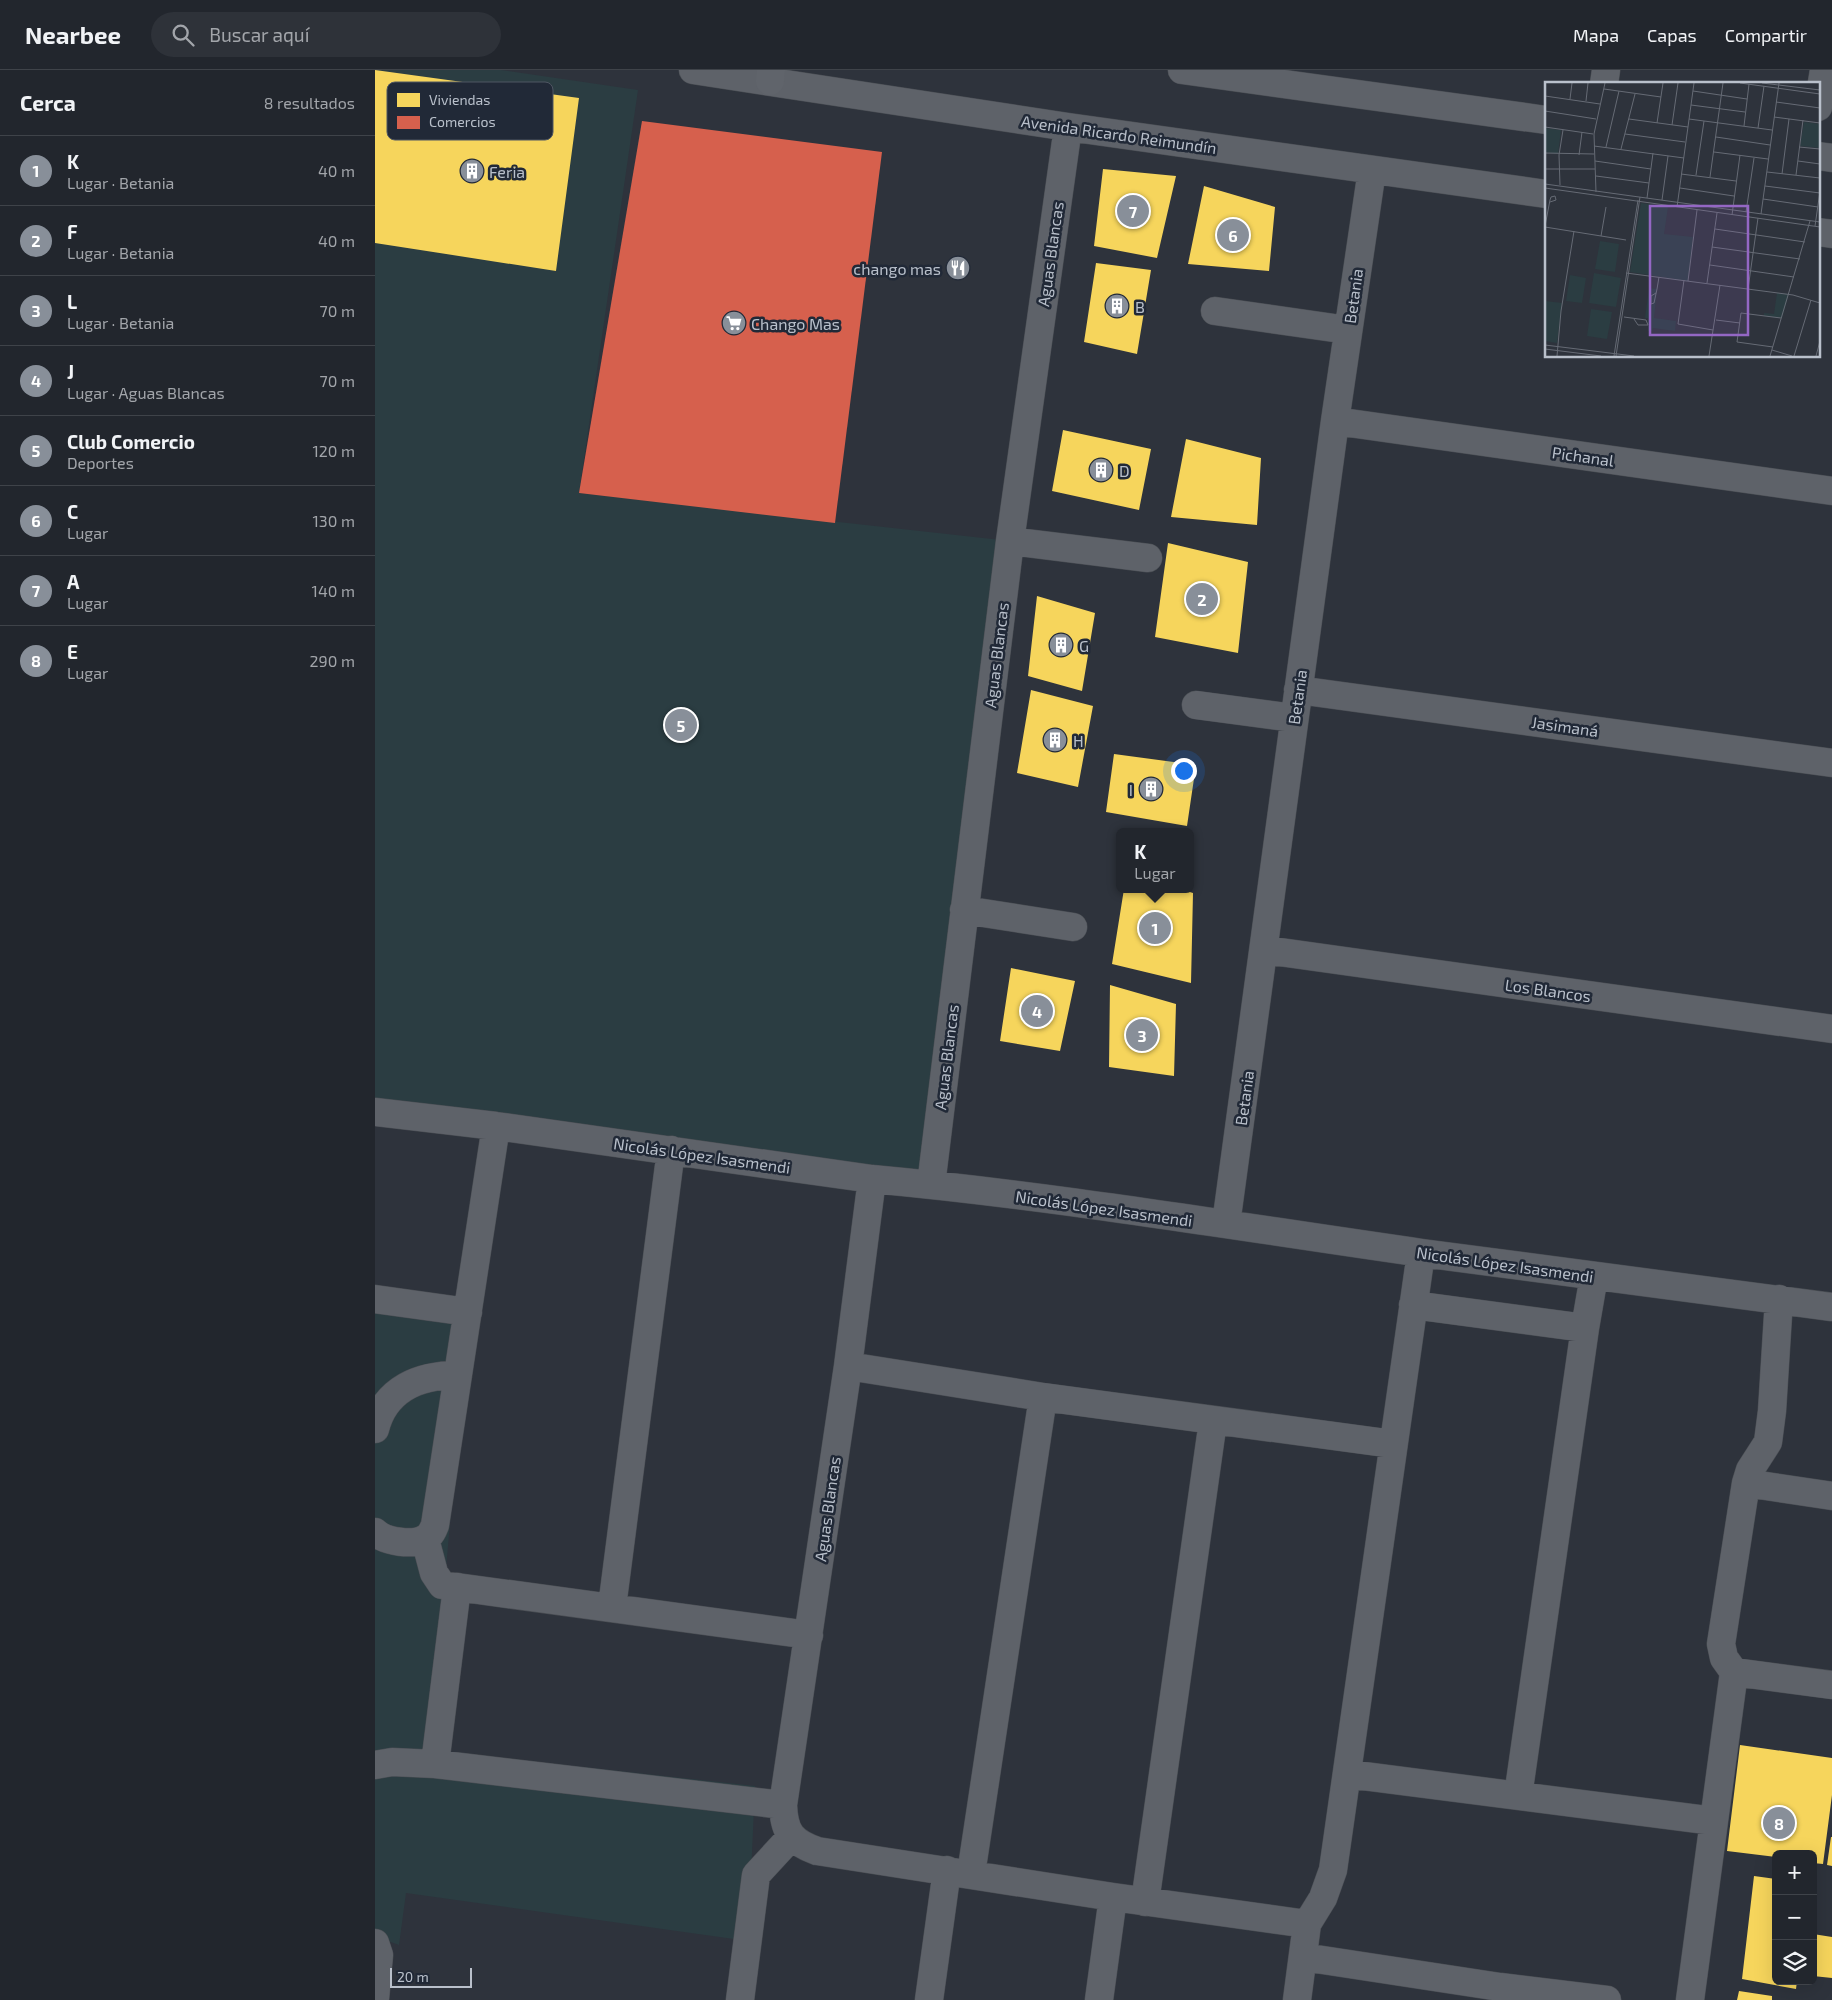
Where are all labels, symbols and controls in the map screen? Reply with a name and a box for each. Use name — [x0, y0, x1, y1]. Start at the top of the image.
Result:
search box — [151, 12, 501, 57]
text: Nearbee — [25, 20, 121, 49]
icon: search — [169, 21, 197, 49]
text: Buscar aquí — [209, 23, 309, 46]
text: Mapa — [1573, 24, 1619, 46]
text: Capas — [1647, 24, 1697, 46]
text: Compartir — [1725, 24, 1807, 46]
legend — [387, 82, 553, 140]
inset map — [1545, 82, 1819, 358]
text: Cerca — [20, 90, 76, 115]
text: Viviendas — [429, 91, 490, 108]
text: 8 resultados — [264, 93, 355, 112]
street label: Avenida Ricardo Reimundín — [1020, 111, 1218, 157]
text: Comercios — [429, 113, 496, 130]
text: K — [67, 150, 79, 173]
building icon: Feria — [459, 158, 485, 184]
text: 1 — [33, 161, 39, 180]
text: 40 m — [318, 161, 355, 180]
place label: Feria — [489, 162, 525, 181]
text: Lugar · Betania — [67, 173, 174, 192]
pin: 7 — [1117, 192, 1149, 230]
street label: Aguas Blancas — [1033, 200, 1067, 308]
pin: 6 — [1217, 216, 1249, 254]
text: F — [67, 220, 78, 243]
text: 2 — [31, 231, 41, 250]
text: 40 m — [318, 231, 355, 250]
text: Lugar · Betania — [67, 243, 174, 262]
restaurant icon: chango mas — [945, 255, 971, 281]
place label: chango mas — [853, 259, 941, 278]
street label: Betania — [1340, 267, 1366, 325]
text: L — [67, 290, 77, 313]
building icon: B — [1104, 293, 1130, 319]
place label: B — [1135, 297, 1145, 316]
text: 3 — [31, 301, 41, 320]
text: 70 m — [320, 301, 355, 320]
supermarket icon: Chango Mas — [721, 310, 747, 336]
text: Lugar · Betania — [67, 313, 174, 332]
place label: Chango Mas — [751, 314, 840, 333]
text: J — [67, 360, 74, 383]
text: 4 — [31, 371, 41, 390]
text: 70 m — [320, 371, 355, 390]
text: Lugar · Aguas Blancas — [67, 383, 225, 402]
text: Club Comercio — [67, 430, 195, 453]
text: 5 — [32, 441, 40, 460]
text: 120 m — [312, 441, 355, 460]
street label: Pichanal — [1551, 442, 1615, 470]
text: Deportes — [67, 453, 134, 472]
building icon: D — [1088, 457, 1114, 483]
place label: D — [1119, 461, 1130, 480]
text: C — [67, 500, 78, 523]
text: 6 — [31, 511, 41, 530]
text: 130 m — [313, 511, 355, 530]
text: Lugar — [67, 523, 108, 542]
text: A — [67, 570, 79, 593]
pin: 2 — [1186, 580, 1218, 618]
text: 7 — [32, 581, 40, 600]
text: 140 m — [312, 581, 355, 600]
text: Lugar — [67, 593, 108, 612]
street label: Aguas Blancas — [980, 601, 1012, 709]
building icon: G — [1048, 632, 1074, 658]
place label: G — [1079, 636, 1089, 655]
text: E — [67, 640, 78, 663]
text: 8 — [31, 651, 41, 670]
text: 290 m — [310, 651, 355, 670]
text: Lugar — [67, 663, 108, 682]
street label: Betania — [1284, 668, 1310, 726]
pin: 5 — [665, 706, 697, 744]
street label: Jasimaná — [1530, 712, 1600, 740]
building icon: H — [1042, 727, 1068, 753]
place label: H — [1073, 731, 1084, 750]
your location — [1171, 758, 1197, 784]
building icon: I — [1138, 776, 1164, 802]
place label: I — [1129, 780, 1133, 799]
popup — [1116, 828, 1194, 893]
text: K — [1134, 840, 1146, 863]
text: Lugar — [1134, 863, 1176, 882]
pin: 1 — [1139, 909, 1171, 947]
street label: Los Blancos — [1504, 975, 1592, 1005]
pin: 4 — [1021, 992, 1053, 1030]
street label: Aguas Blancas — [930, 1003, 962, 1111]
pin: 3 — [1126, 1016, 1158, 1054]
street label: Betania — [1231, 1069, 1257, 1127]
street label: Nicolás López Isasmendi — [612, 1133, 792, 1177]
street label: Nicolás López Isasmendi — [1014, 1186, 1194, 1230]
street label: Nicolás López Isasmendi — [1415, 1242, 1595, 1286]
street label: Aguas Blancas — [810, 1455, 844, 1563]
pin: 8 — [1763, 1804, 1795, 1842]
map controls — [1772, 1850, 1817, 1985]
button: + — [1772, 1850, 1817, 1895]
button: − — [1772, 1895, 1817, 1940]
button: layers — [1772, 1940, 1817, 1985]
scale bar — [390, 1965, 473, 1988]
text: 20 m — [397, 1968, 429, 1985]

